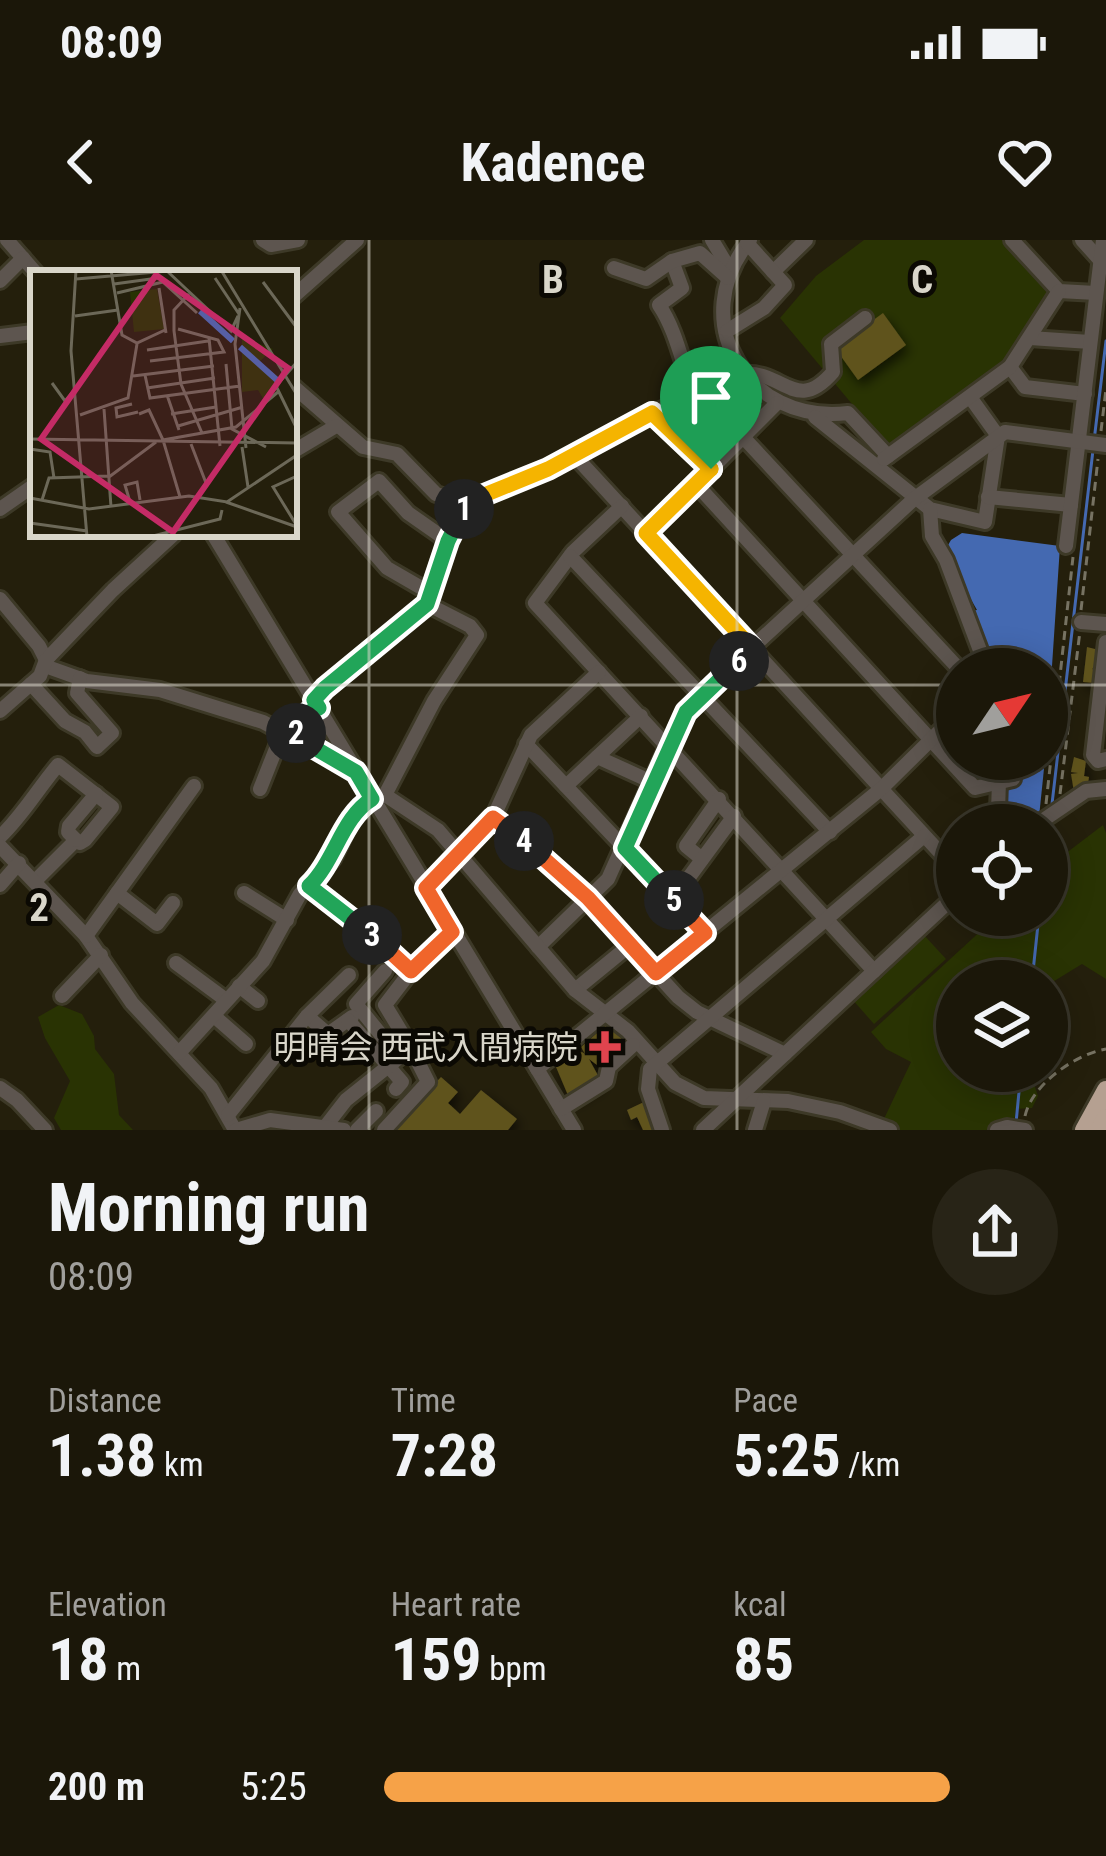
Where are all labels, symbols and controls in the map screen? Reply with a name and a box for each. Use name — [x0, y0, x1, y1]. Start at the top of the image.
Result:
text: 08:09 — [60, 16, 163, 69]
icon: back — [48, 129, 114, 195]
icon: heart — [992, 129, 1058, 195]
text: Kadence — [460, 131, 646, 194]
text: B — [542, 257, 564, 303]
text: C — [911, 257, 933, 303]
inset map — [30, 270, 297, 537]
pin — [660, 346, 762, 469]
icon: arrive — [678, 364, 744, 430]
pin: 1 — [434, 479, 494, 539]
text: 1 — [456, 489, 472, 528]
pin: 6 — [709, 631, 769, 691]
text: 6 — [731, 641, 747, 680]
north arrow — [936, 648, 1068, 780]
map controls — [936, 648, 1068, 1092]
pin: 2 — [266, 703, 326, 763]
text: 2 — [288, 713, 304, 752]
button: locate — [936, 804, 1068, 936]
pin: 4 — [494, 811, 554, 871]
text: 4 — [516, 821, 532, 860]
pin: 5 — [644, 870, 704, 930]
text: 5 — [666, 880, 682, 919]
text: 2 — [29, 885, 49, 931]
pin: 3 — [342, 905, 402, 965]
text: 3 — [364, 915, 380, 954]
button: layers — [936, 960, 1068, 1092]
place label: 明晴会 西武入間病院 — [273, 1028, 578, 1067]
marker: 明晴会 西武入間病院 — [589, 1031, 621, 1063]
button: share — [932, 1169, 1058, 1295]
text: Morning run — [48, 1170, 370, 1247]
text: 08:09 — [48, 1254, 134, 1300]
text: Distance — [48, 1381, 162, 1420]
text: Time — [391, 1381, 456, 1420]
text: Pace — [733, 1381, 798, 1420]
text: 1.38 — [48, 1420, 156, 1491]
text: 7:28 — [391, 1420, 498, 1491]
text: 5:25 — [733, 1420, 841, 1491]
text: km — [156, 1445, 204, 1484]
text: /km — [841, 1445, 900, 1484]
text: Elevation — [48, 1585, 167, 1624]
text: Heart rate — [391, 1585, 521, 1624]
text: kcal — [733, 1585, 787, 1624]
text: 18 — [48, 1624, 109, 1695]
text: 159 — [391, 1624, 482, 1695]
text: 85 — [733, 1624, 794, 1695]
text: m — [109, 1649, 141, 1688]
text: bpm — [482, 1649, 547, 1688]
text: 200 m — [48, 1764, 145, 1810]
text: 5:25 — [240, 1764, 307, 1810]

